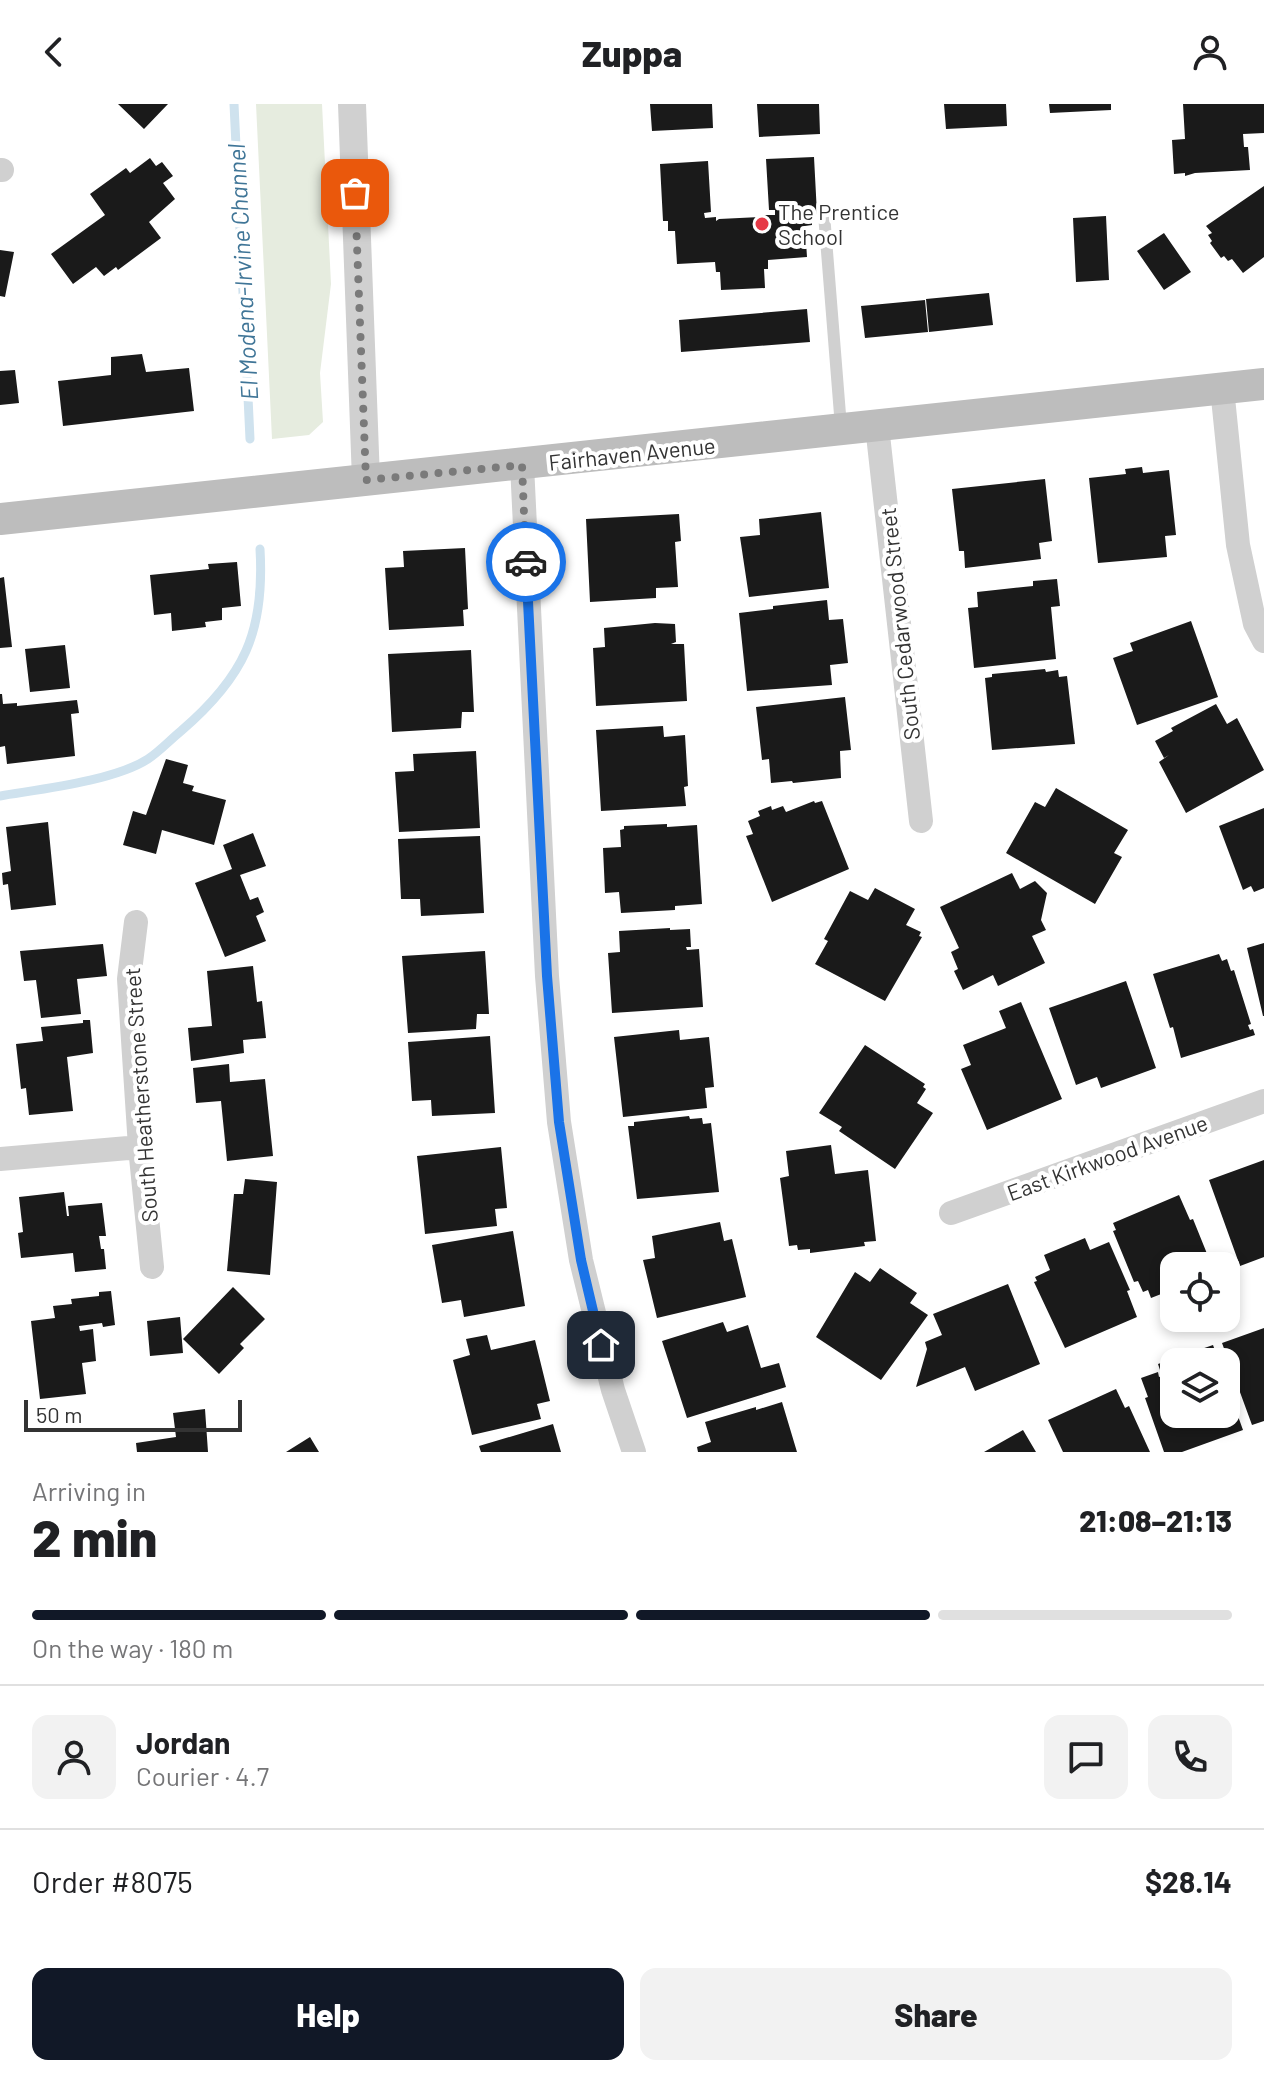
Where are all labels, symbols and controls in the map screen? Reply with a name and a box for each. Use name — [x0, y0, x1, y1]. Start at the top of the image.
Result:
icon: back — [32, 30, 76, 74]
icon: person — [1188, 30, 1232, 74]
text: Zuppa — [582, 31, 682, 74]
water label: El Modena-Irvine Channel — [221, 142, 263, 401]
pin — [321, 159, 389, 227]
icon: bag — [333, 171, 377, 215]
place label: The Prentice School — [778, 198, 900, 249]
marker: The Prentice School — [753, 215, 771, 233]
street label: Fairhaven Avenue — [547, 431, 717, 475]
street label: South Cedarwood Street — [874, 506, 924, 742]
courier — [486, 522, 566, 602]
icon: car — [504, 540, 548, 584]
street label: South Heatherstone Street — [118, 967, 162, 1223]
street label: East Kirkwood Avenue — [1003, 1109, 1211, 1205]
map controls — [1160, 1252, 1240, 1428]
button: locate — [1160, 1252, 1240, 1332]
pin — [567, 1311, 635, 1379]
icon: home — [579, 1323, 623, 1367]
button: layers — [1160, 1348, 1240, 1428]
scale bar — [24, 1396, 242, 1432]
text: 50 m — [36, 1401, 82, 1427]
text: Arriving in — [32, 1475, 146, 1506]
text: 21:08–21:13 — [1079, 1502, 1232, 1538]
text: 2 min — [32, 1505, 157, 1567]
text: On the way · 180 m — [32, 1632, 233, 1663]
button: person — [32, 1715, 116, 1799]
button: chat — [1044, 1715, 1128, 1799]
button: phone — [1148, 1715, 1232, 1799]
text: Jordan — [136, 1724, 231, 1760]
text: Courier · 4.7 — [136, 1760, 269, 1791]
text: Order #8075 — [32, 1863, 193, 1899]
text: $28.14 — [1145, 1863, 1232, 1899]
button: Help — [32, 1968, 624, 2060]
button: Share — [640, 1968, 1232, 2060]

